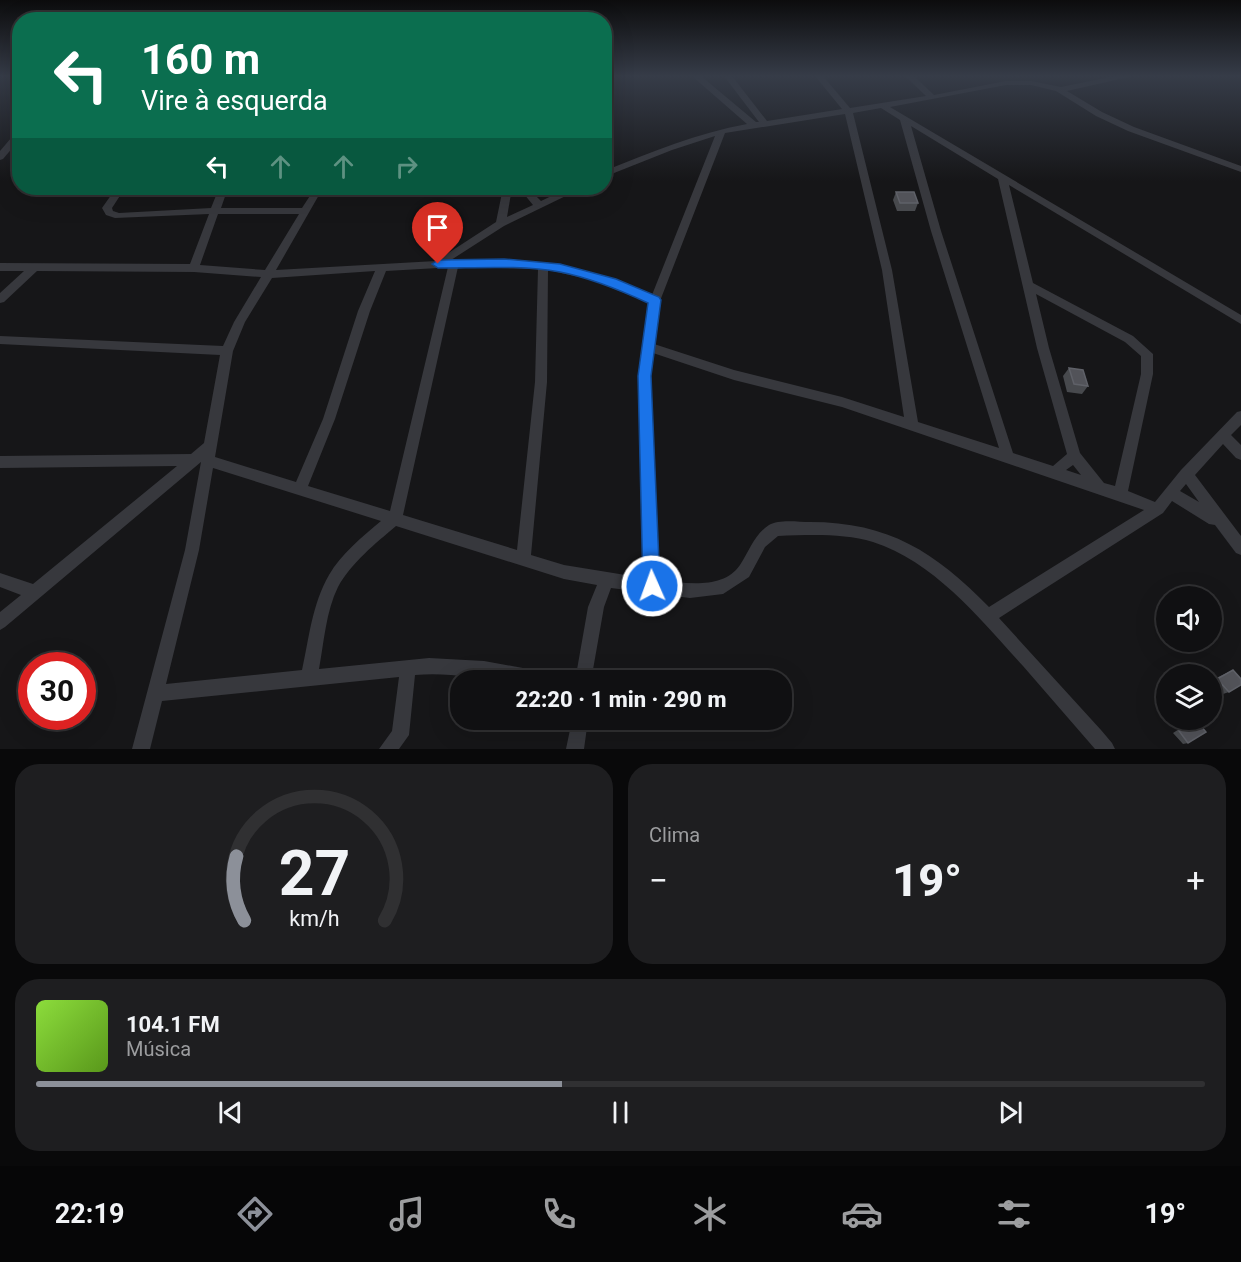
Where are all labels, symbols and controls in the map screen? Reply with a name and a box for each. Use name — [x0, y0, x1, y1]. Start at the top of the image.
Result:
text: 160 m — [141, 35, 260, 84]
icon: left — [42, 36, 120, 114]
text: Vire à esquerda — [141, 85, 328, 117]
icon: left — [201, 150, 234, 183]
icon: ahead — [264, 150, 297, 183]
icon: ahead — [327, 150, 360, 183]
icon: right — [390, 150, 423, 183]
pin — [412, 202, 463, 264]
icon: arrive — [421, 211, 454, 244]
position arrow — [620, 554, 684, 618]
map controls — [1156, 586, 1222, 730]
button: sound — [1156, 586, 1222, 652]
speed limit sign: 30 — [18, 652, 96, 730]
button: layers — [1156, 664, 1222, 730]
text: 22:20 · 1 min · 290 m — [516, 687, 726, 712]
text: Clima — [649, 823, 700, 847]
text: 27 — [278, 837, 350, 910]
text: 19° — [892, 854, 962, 907]
text: − — [649, 861, 668, 900]
text: + — [1186, 861, 1205, 900]
text: km/h — [289, 906, 339, 931]
text: 104.1 FM — [126, 1012, 220, 1037]
text: Música — [126, 1037, 191, 1061]
icon: previous — [214, 1096, 247, 1129]
icon: pause — [604, 1096, 637, 1129]
icon: next — [994, 1096, 1027, 1129]
icon: directions — [234, 1193, 276, 1235]
icon: music — [386, 1193, 428, 1235]
icon: phone — [538, 1193, 580, 1235]
icon: climate — [689, 1193, 731, 1235]
icon: car — [841, 1193, 883, 1235]
icon: filters — [993, 1193, 1035, 1235]
text: 22:19 — [55, 1198, 124, 1230]
text: 19° — [1145, 1198, 1186, 1230]

